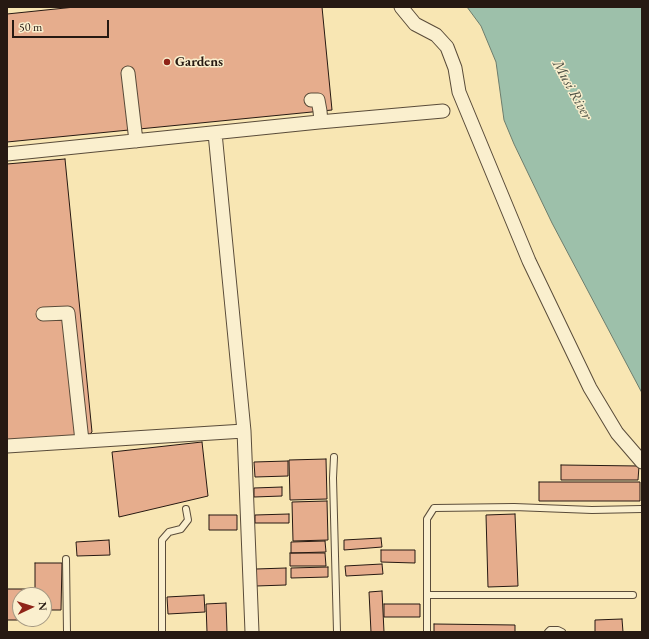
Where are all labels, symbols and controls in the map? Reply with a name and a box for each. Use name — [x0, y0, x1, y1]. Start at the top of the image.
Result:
scale bar — [14, 12, 111, 38]
text: 50 m — [19, 19, 42, 35]
place label: Gardens — [175, 54, 223, 70]
marker: Gardens — [162, 57, 172, 67]
water label: Musi River — [548, 57, 596, 123]
north arrow — [12, 587, 52, 627]
text: N — [36, 601, 50, 611]

